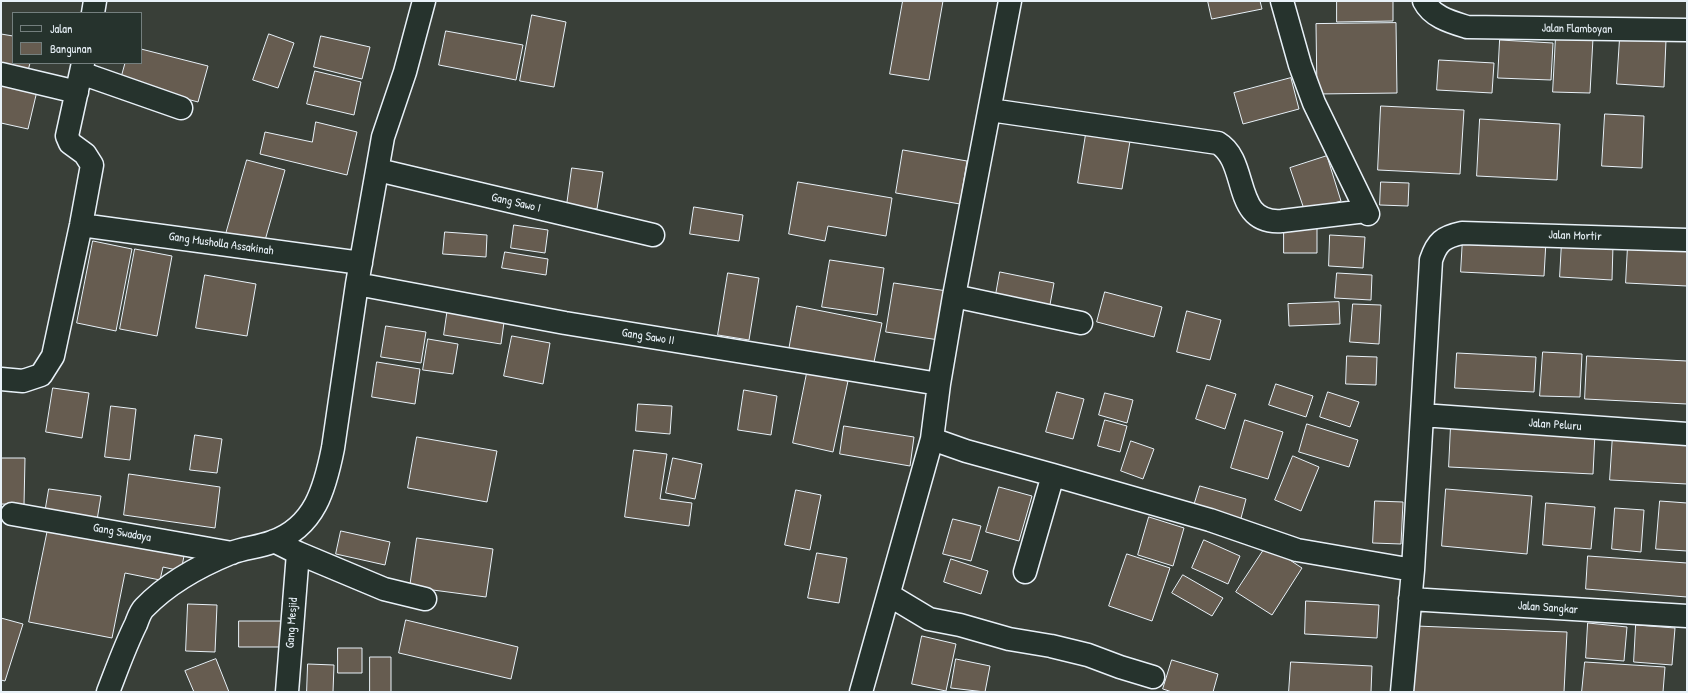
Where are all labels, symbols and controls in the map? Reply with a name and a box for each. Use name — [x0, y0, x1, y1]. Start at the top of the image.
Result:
legend — [12, 12, 142, 64]
text: Jalan — [50, 20, 72, 37]
street label: Jalan Flamboyan — [1541, 21, 1613, 37]
text: Bangunan — [50, 40, 92, 57]
street label: Gang Sawo I — [490, 190, 542, 216]
street label: Jalan Mortir — [1548, 228, 1602, 244]
street label: Gang Musholla Assakinah — [168, 230, 274, 258]
street label: Gang Sawo II — [621, 326, 675, 348]
street label: Jalan Peluru — [1528, 416, 1582, 434]
street label: Gang Swadaya — [92, 521, 152, 545]
street label: Gang Mesjid — [283, 597, 301, 649]
street label: Jalan Sangkar — [1517, 599, 1579, 617]

